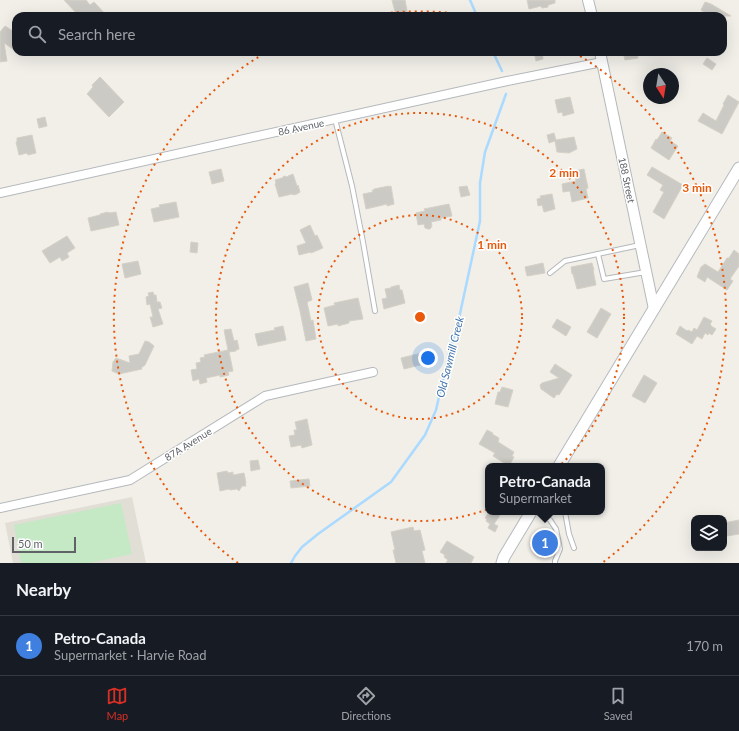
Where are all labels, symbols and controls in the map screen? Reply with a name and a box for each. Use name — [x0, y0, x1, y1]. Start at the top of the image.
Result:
search box — [12, 12, 727, 56]
icon: search — [26, 23, 48, 45]
text: Search here — [58, 25, 135, 43]
north arrow — [643, 68, 679, 104]
street label: 86 Avenue — [277, 116, 325, 138]
street label: 188 Street — [616, 156, 638, 204]
text: 2 min — [549, 165, 579, 180]
text: 3 min — [682, 180, 712, 195]
text: 1 min — [477, 237, 507, 252]
centre of rings — [413, 310, 427, 324]
water label: Old Sawmill Creek — [433, 314, 466, 399]
your location — [418, 348, 438, 368]
street label: 87A Avenue — [162, 425, 214, 463]
popup — [485, 463, 605, 515]
text: Petro-Canada — [499, 472, 591, 490]
text: Supermarket — [499, 490, 572, 506]
map controls — [691, 515, 727, 551]
button: layers — [691, 515, 727, 551]
pin: 1 — [532, 528, 558, 558]
scale bar — [12, 535, 76, 554]
text: 50 m — [18, 537, 43, 550]
text: Nearby — [16, 579, 71, 600]
text: Petro-Canada — [54, 629, 146, 647]
text: 1 — [25, 638, 33, 654]
text: 170 m — [686, 638, 723, 654]
text: Supermarket · Harvie Road — [54, 647, 206, 663]
tab: Map — [106, 685, 128, 722]
tab: Directions — [341, 685, 391, 722]
tab: Saved — [604, 685, 633, 722]

